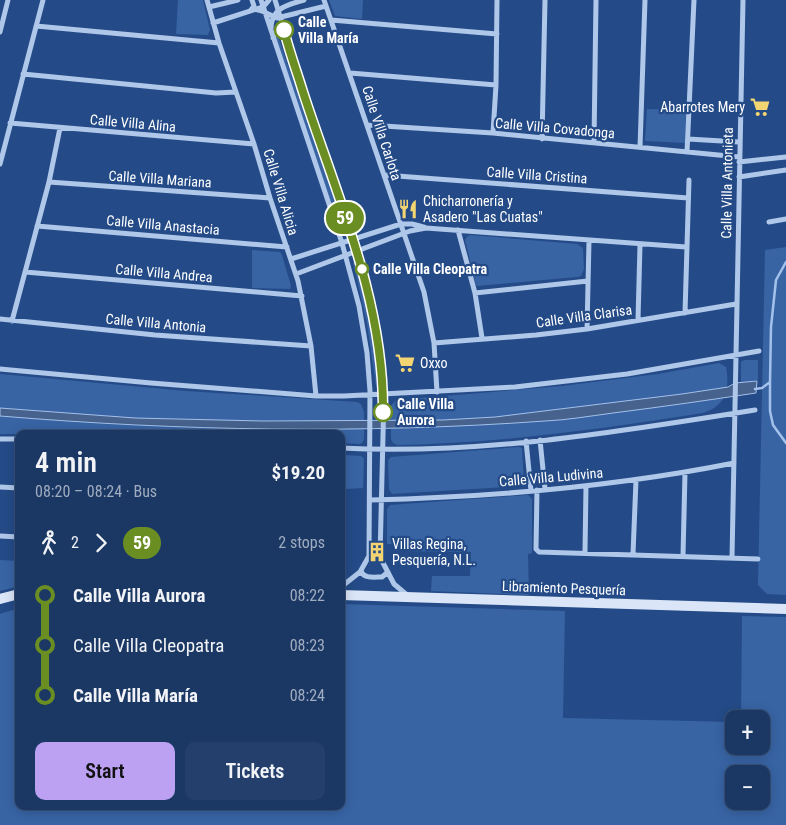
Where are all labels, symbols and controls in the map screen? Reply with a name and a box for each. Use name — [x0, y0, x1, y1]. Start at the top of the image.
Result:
place label: Calle Villa María — [298, 14, 359, 46]
marker: Calle Villa María — [274, 20, 294, 40]
street label: Calle Villa Carlota — [359, 84, 405, 182]
supermarket icon: Abarrotes Mery — [749, 96, 771, 118]
place label: Abarrotes Mery — [660, 99, 745, 115]
street label: Calle Villa Alina — [89, 111, 177, 135]
street label: Calle Villa Covadonga — [494, 115, 616, 141]
street label: Calle Villa Antonieta — [718, 127, 736, 239]
street label: Calle Villa Alicia — [260, 147, 302, 237]
street label: Calle Villa Cristina — [486, 164, 588, 186]
street label: Calle Villa Mariana — [108, 167, 212, 191]
place label: Chicharronería y Asadero "Las Cuatas" — [423, 193, 543, 225]
restaurant icon: Chicharronería y Asadero "Las Cuatas" — [397, 198, 419, 220]
line badge: 59 — [322, 202, 368, 234]
text: 59 — [336, 207, 354, 228]
street label: Calle Villa Anastacia — [106, 212, 220, 238]
street label: Calle Villa Andrea — [115, 261, 213, 285]
place label: Calle Villa Cleopatra — [373, 261, 487, 277]
marker: Calle Villa Cleopatra — [355, 262, 369, 276]
street label: Calle Villa Clarisa — [535, 301, 633, 331]
street label: Calle Villa Antonia — [105, 311, 207, 335]
supermarket icon: Oxxo — [394, 352, 416, 374]
place label: Oxxo — [420, 355, 448, 371]
place label: Calle Villa Aurora — [397, 396, 454, 428]
marker: Calle Villa Aurora — [373, 402, 393, 422]
text: 4 min — [35, 446, 97, 479]
text: $19.20 — [271, 461, 325, 484]
street label: Calle Villa Ludivina — [498, 464, 604, 490]
text: 08:20 – 08:24 · Bus — [35, 482, 157, 501]
icon: walk — [35, 529, 63, 557]
icon: forward — [87, 529, 115, 557]
text: 59 — [133, 532, 151, 553]
text: 2 — [71, 533, 79, 552]
text: 2 stops — [278, 533, 325, 552]
place label: Villas Regina, Pesquería, N.L. — [392, 536, 476, 568]
building icon: Villas Regina, Pesquería, N.L. — [366, 541, 388, 563]
street label: Libramiento Pesquería — [502, 578, 626, 598]
text: Calle Villa Aurora — [73, 584, 205, 607]
text: 08:22 — [290, 586, 325, 605]
text: Calle Villa Cleopatra — [73, 634, 224, 657]
text: 08:23 — [290, 636, 325, 655]
text: Calle Villa María — [73, 684, 198, 707]
text: 08:24 — [290, 686, 325, 705]
map controls — [725, 710, 770, 810]
button: + — [725, 710, 770, 755]
button: Start — [35, 742, 175, 800]
button: Tickets — [185, 742, 325, 800]
button: − — [725, 765, 770, 810]

